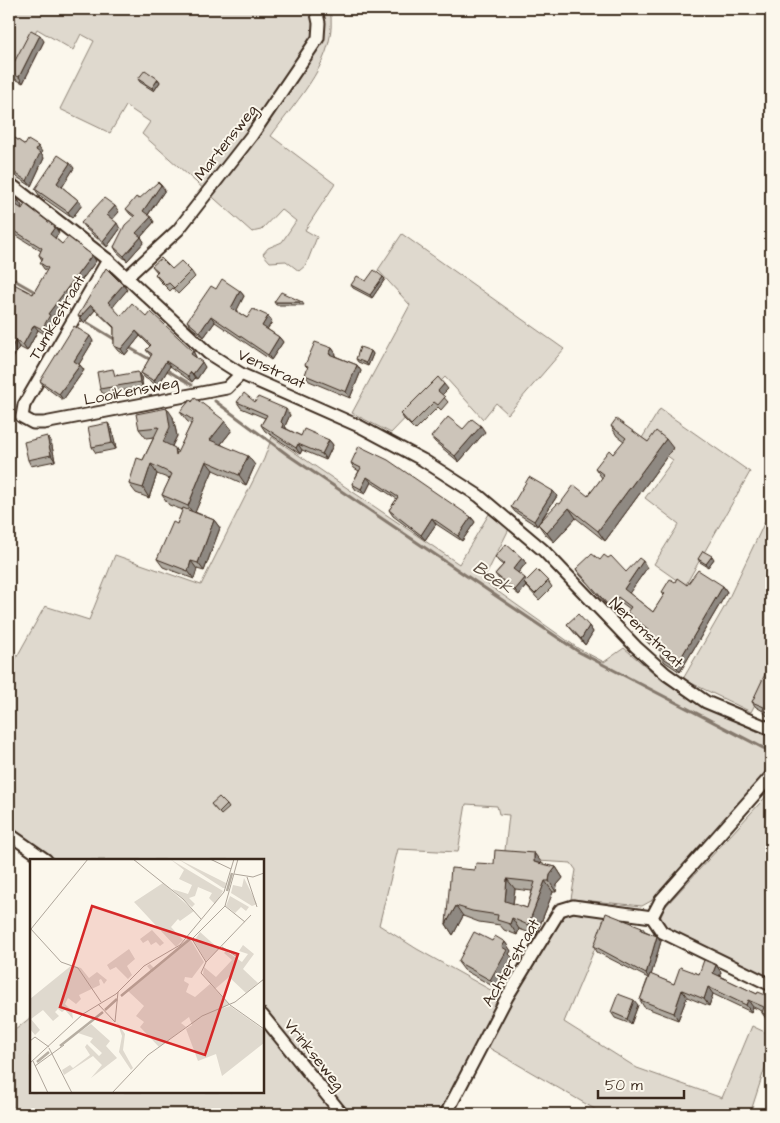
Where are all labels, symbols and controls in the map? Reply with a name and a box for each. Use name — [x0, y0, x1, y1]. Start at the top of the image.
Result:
street label: Martensweg — [189, 100, 263, 186]
street label: Tumkestraat — [24, 270, 90, 364]
street label: Venstraat — [234, 344, 310, 394]
street label: Looikensweg — [82, 371, 181, 412]
water label: Beek — [468, 555, 518, 600]
street label: Neremstraat — [604, 592, 689, 673]
inset map — [30, 859, 264, 1093]
street label: Achterstraat — [477, 914, 545, 1011]
street label: Vrinkseweg — [278, 1014, 350, 1095]
scale bar — [598, 1068, 684, 1100]
text: 50 m — [605, 1075, 643, 1096]

